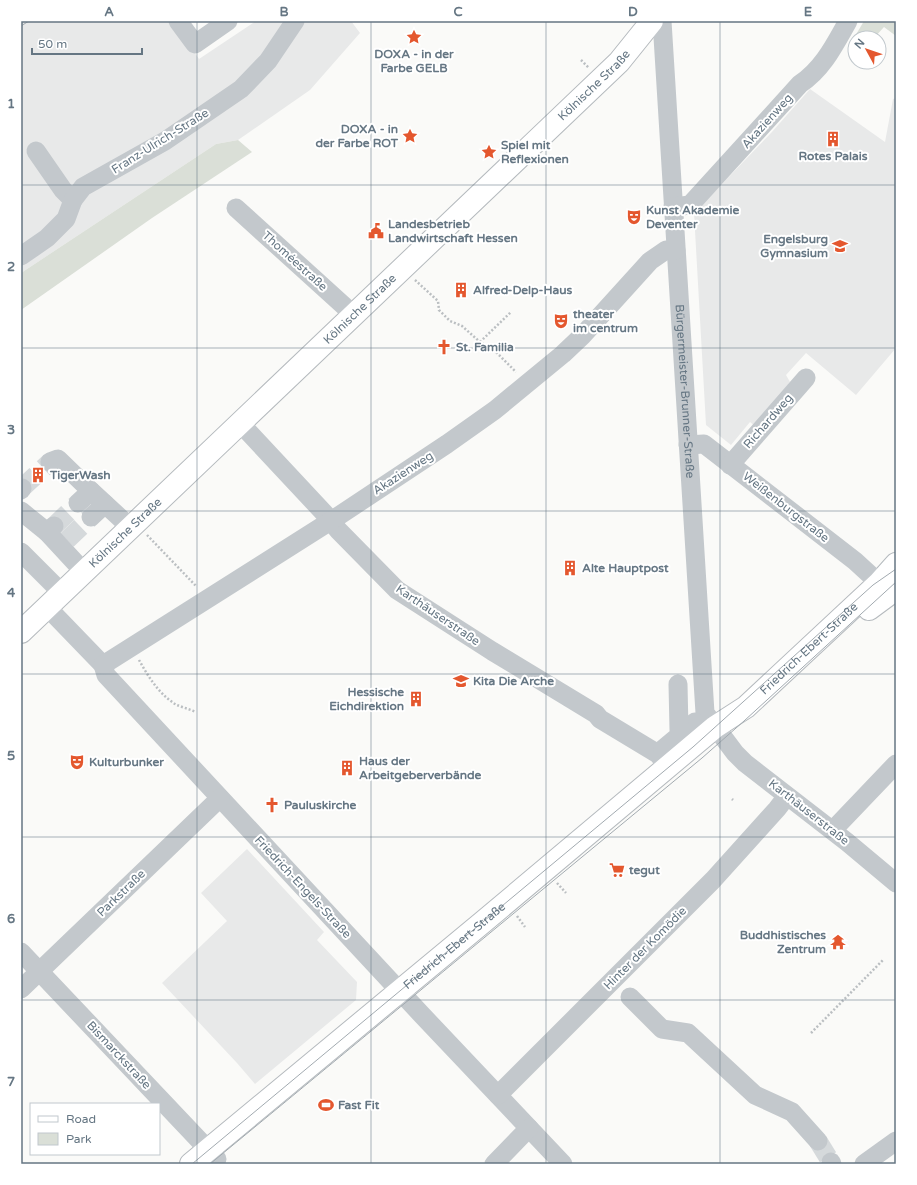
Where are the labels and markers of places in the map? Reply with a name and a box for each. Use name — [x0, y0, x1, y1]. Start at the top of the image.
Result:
place icon: DOXA - in der Farbe GELB — [405, 28, 423, 46]
place label: DOXA - in der Farbe GELB — [374, 47, 454, 75]
place label: DOXA - in der Farbe ROT — [315, 122, 399, 150]
place icon: DOXA - in der Farbe ROT — [401, 127, 419, 145]
building icon: Rotes Palais — [824, 130, 842, 148]
place label: Spiel mit Reflexionen — [501, 138, 569, 166]
place icon: Spiel mit Reflexionen — [480, 143, 498, 161]
place label: Rotes Palais — [799, 149, 868, 163]
place label: Kunst Akademie Deventer — [646, 203, 739, 231]
theatre icon: Kunst Akademie Deventer — [625, 208, 643, 226]
place label: Landesbetrieb Landwirtschaft Hessen — [388, 217, 518, 245]
public building icon: Landesbetrieb Landwirtschaft Hessen — [367, 222, 385, 240]
place label: Engelsburg Gymnasium — [760, 232, 828, 261]
school or university icon: Engelsburg Gymnasium — [831, 237, 849, 255]
building icon: Alfred-Delp-Haus — [452, 281, 470, 299]
place label: Alfred-Delp-Haus — [473, 283, 573, 298]
place label: theater im centrum — [572, 307, 638, 335]
theatre icon: theater im centrum — [552, 312, 570, 330]
church icon: St. Familia — [435, 338, 453, 356]
place label: St. Familia — [456, 340, 514, 354]
building icon: TigerWash — [29, 466, 47, 484]
place label: TigerWash — [49, 468, 111, 483]
building icon: Alte Hauptpost — [561, 559, 579, 577]
place label: Alte Hauptpost — [582, 561, 669, 576]
school or university icon: Kita Die Arche — [452, 672, 470, 690]
place label: Kita Die Arche — [473, 674, 554, 688]
place label: Hessische Eichdirektion — [329, 685, 404, 713]
building icon: Hessische Eichdirektion — [407, 690, 425, 708]
theatre icon: Kulturbunker — [68, 753, 86, 771]
place label: Haus der Arbeitgeberverbände — [359, 754, 482, 783]
place label: Kulturbunker — [89, 755, 164, 769]
building icon: Haus der Arbeitgeberverbände — [338, 759, 356, 777]
church icon: Pauluskirche — [263, 796, 281, 814]
place label: Pauluskirche — [284, 798, 356, 812]
supermarket icon: tegut — [608, 861, 626, 879]
place label: tegut — [628, 863, 660, 878]
place label: Buddhistisches Zentrum — [740, 928, 826, 956]
temple icon: Buddhistisches Zentrum — [829, 933, 847, 951]
sports icon: Fast Fit — [317, 1096, 335, 1114]
place label: Fast Fit — [338, 1098, 380, 1112]

